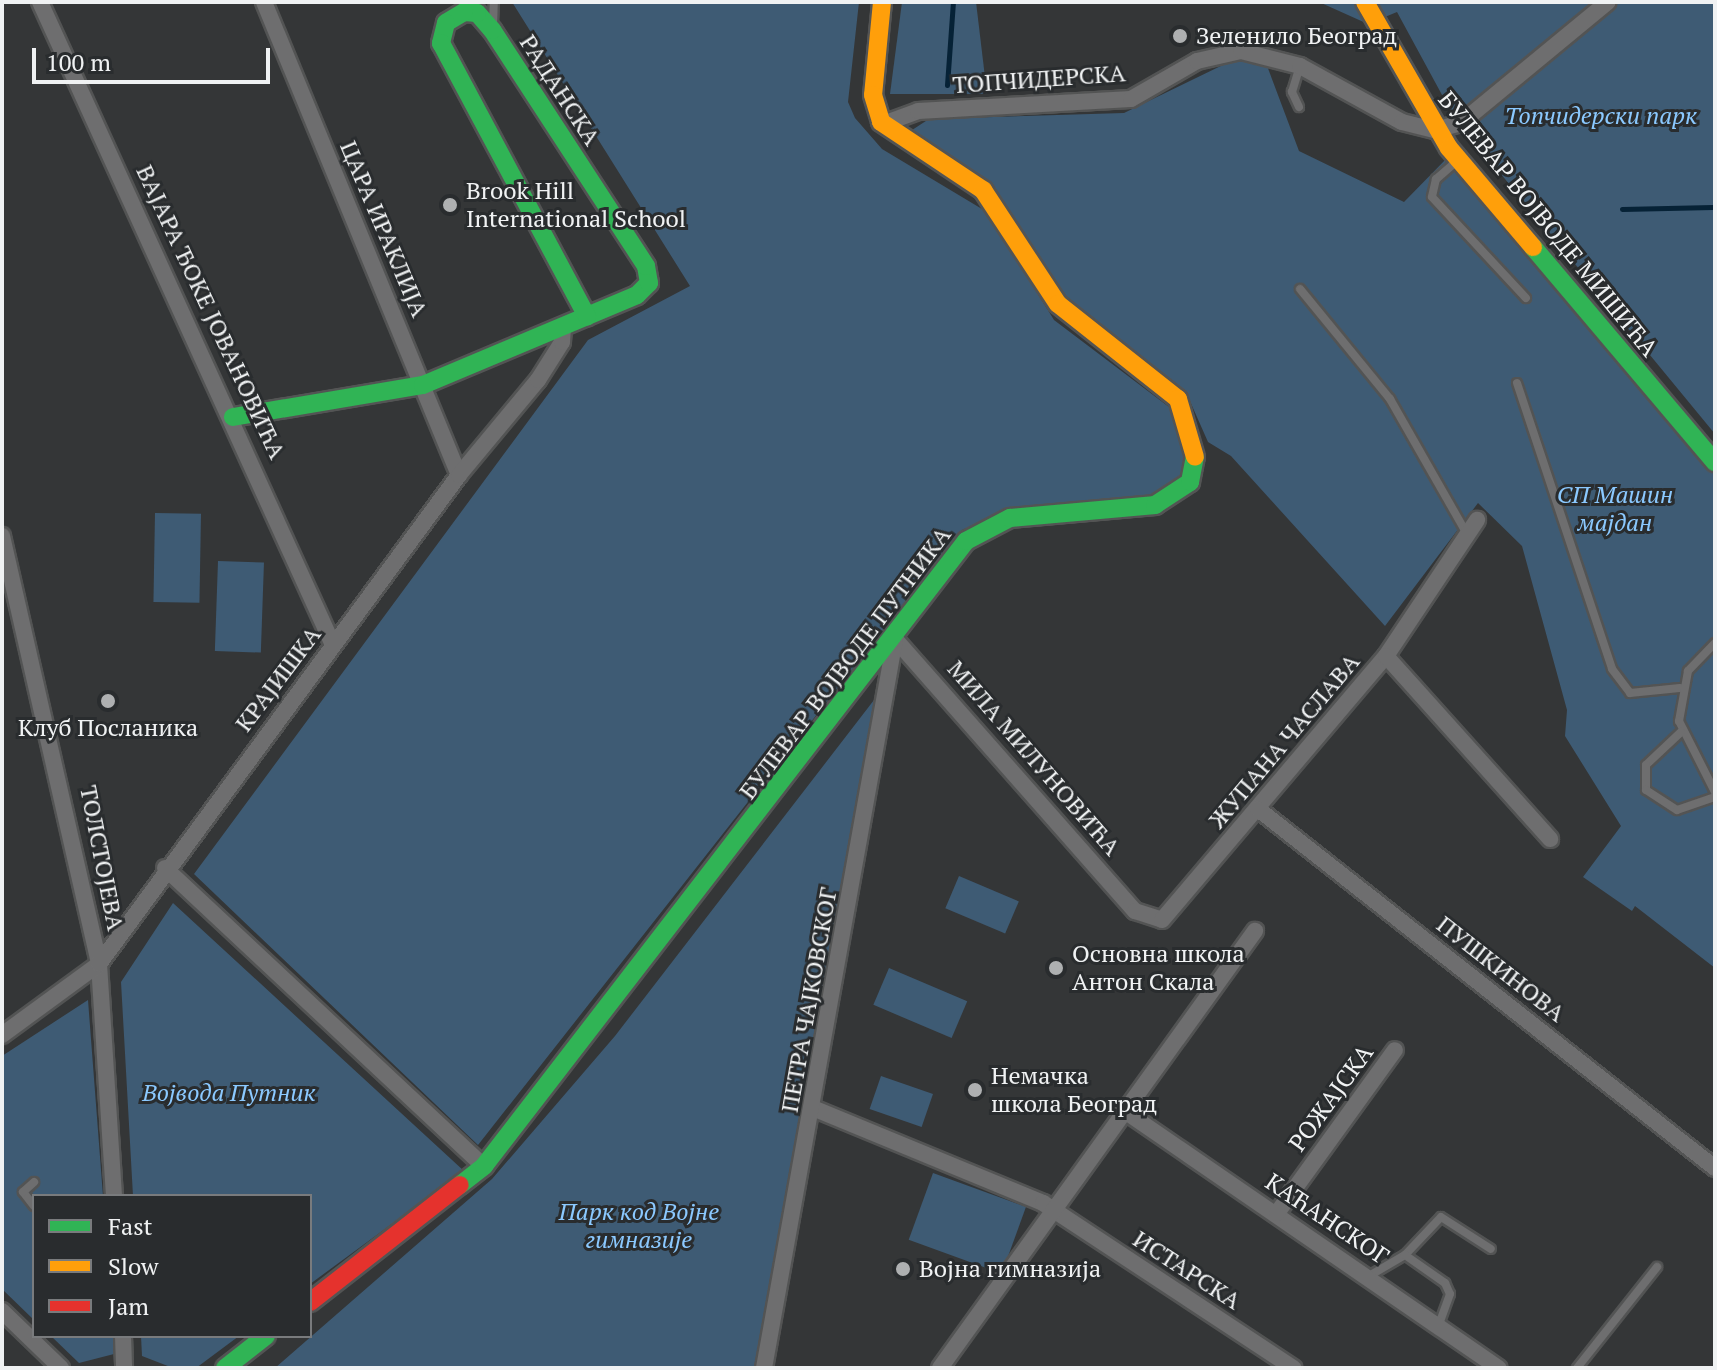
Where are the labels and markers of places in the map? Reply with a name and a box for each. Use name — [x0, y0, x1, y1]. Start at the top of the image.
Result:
place label: Зеленило Београд — [1196, 22, 1397, 50]
marker: Зеленило Београд — [1171, 27, 1189, 45]
place label: Brook Hill International School — [466, 177, 686, 233]
marker: Brook Hill International School — [441, 196, 459, 214]
marker: Клуб Посланика — [99, 692, 117, 710]
place label: Клуб Посланика — [18, 714, 198, 742]
place label: Основна школа Антон Скала — [1072, 940, 1245, 996]
marker: Основна школа Антон Скала — [1047, 959, 1065, 977]
place label: Немачка школа Београд — [991, 1062, 1157, 1118]
marker: Немачка школа Београд — [966, 1081, 984, 1099]
place label: Војна гимназија — [919, 1255, 1101, 1283]
marker: Војна гимназија — [894, 1260, 912, 1278]

